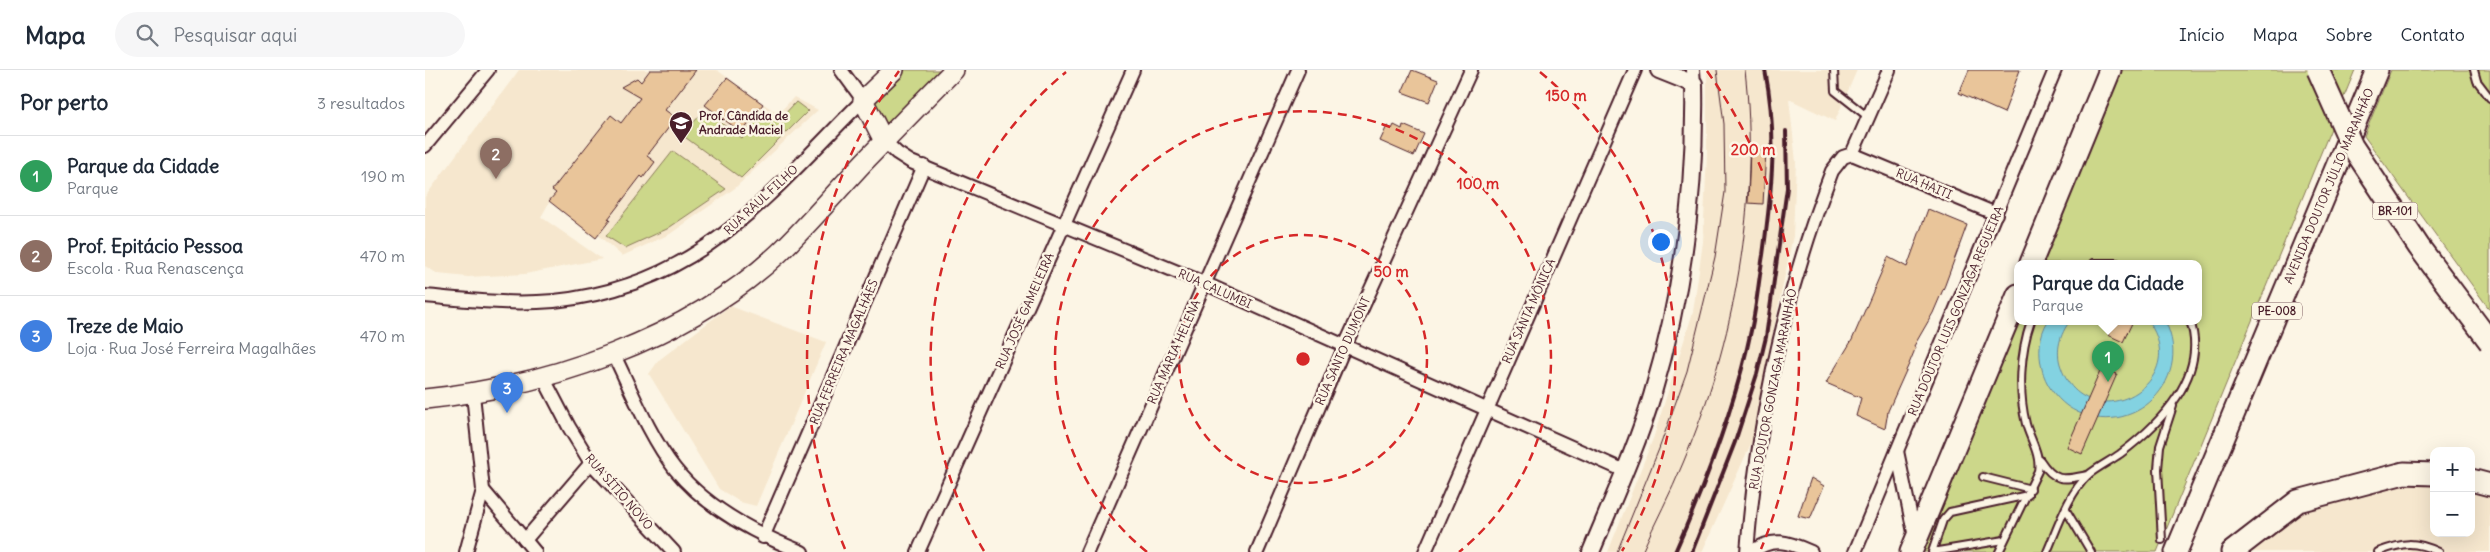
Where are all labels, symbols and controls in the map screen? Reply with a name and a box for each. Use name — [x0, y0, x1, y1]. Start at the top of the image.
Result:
search box — [115, 12, 465, 57]
text: Mapa — [25, 20, 85, 50]
icon: search — [133, 21, 161, 49]
text: Pesquisar aqui — [173, 23, 297, 47]
text: Início — [2179, 23, 2225, 46]
text: Mapa — [2253, 23, 2298, 46]
text: Sobre — [2326, 23, 2372, 46]
text: Contato — [2400, 23, 2465, 46]
text: 150 m — [1545, 86, 1587, 105]
street label: AVENIDA DOUTOR JÚLIO MARANHÃO — [2280, 86, 2377, 286]
text: Por perto — [20, 89, 108, 116]
text: 3 resultados — [317, 93, 405, 113]
place label: Prof. Cândida de Andrade Maciel — [699, 108, 789, 137]
school or university icon: Prof. Cândida de Andrade Maciel — [668, 110, 694, 144]
pin: 2 — [480, 138, 512, 179]
text: 200 m — [1731, 140, 1775, 159]
text: Parque da Cidade — [67, 154, 219, 178]
street label: RUA RAUL FILHO — [721, 161, 801, 238]
street label: RUA HAITI — [1894, 165, 1954, 202]
text: 1 — [33, 166, 39, 186]
text: 190 m — [361, 166, 405, 186]
text: 100 m — [1457, 174, 1499, 193]
text: Parque — [67, 178, 118, 198]
road number: BR-101 — [2373, 202, 2417, 220]
street label: RUA DOUTOR LUIS GONZAGA REGUEIRA — [1904, 203, 2007, 418]
your location — [1648, 229, 1674, 255]
text: Prof. Epitácio Pessoa — [67, 234, 243, 258]
text: 2 — [32, 246, 40, 266]
text: 470 m — [360, 246, 405, 266]
street label: RUA JOSÉ GAMELEIRA — [992, 250, 1057, 371]
street label: RUA SANTA MÔNICA — [1499, 256, 1559, 366]
text: Escola · Rua Renascença — [67, 258, 244, 278]
popup — [2014, 260, 2202, 325]
text: 50 m — [1373, 262, 1409, 281]
street label: RUA CALUMBI — [1176, 266, 1254, 311]
text: Parque da Cidade — [2032, 271, 2184, 295]
street label: RUA FERREIRA MAGALHÃES — [806, 277, 881, 427]
street label: RUA DOUTOR GONZAGA MARANHÃO — [1746, 287, 1799, 491]
street label: RUA SANTO DUMONT — [1312, 294, 1373, 407]
text: Parque — [2032, 295, 2083, 315]
street label: RUA MARIA HELENA — [1144, 297, 1203, 406]
road number: PE-008 — [2252, 302, 2302, 320]
text: Treze de Maio — [67, 314, 183, 338]
text: 3 — [31, 326, 41, 346]
text: 470 m — [360, 326, 405, 346]
text: Loja · Rua José Ferreira Magalhães — [67, 338, 316, 358]
pin: 1 — [2092, 341, 2124, 382]
centre of rings — [1294, 350, 1312, 368]
pin: 3 — [491, 372, 523, 413]
map controls — [2430, 447, 2475, 537]
button: + — [2430, 447, 2475, 492]
street label: RUA SÍTIO NOVO — [582, 451, 657, 533]
button: − — [2430, 492, 2475, 537]

